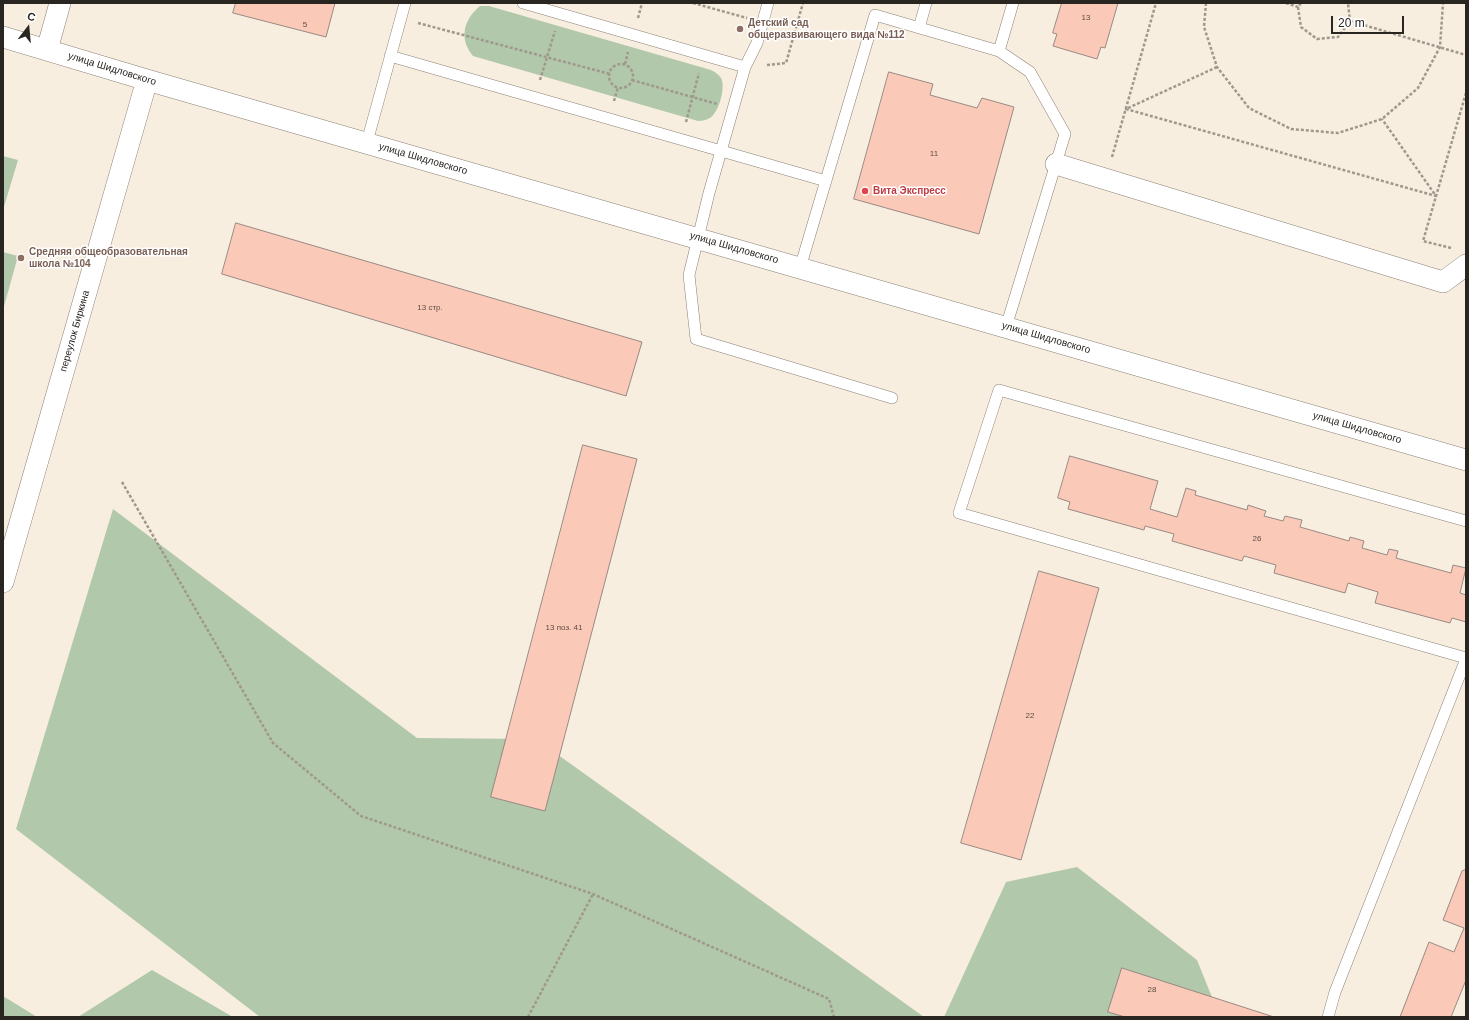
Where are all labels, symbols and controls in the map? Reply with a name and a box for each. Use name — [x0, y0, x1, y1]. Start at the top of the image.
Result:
north arrow — [8, 8, 48, 48]
scale bar — [1333, 8, 1406, 34]
text: С — [26, 10, 37, 23]
house number: 13 — [1082, 13, 1090, 23]
text: 20 m — [1338, 16, 1365, 30]
place label: Детский сад общеразвивающего вида №112 — [748, 17, 905, 40]
house number: 5 — [303, 20, 307, 30]
marker: Детский сад общеразвивающего вида №112 — [735, 24, 745, 34]
street label: улица Шидловского — [66, 50, 158, 88]
street label: улица Шидловского — [377, 141, 469, 177]
house number: 11 — [930, 149, 938, 159]
place label: Вита Экспресс — [873, 185, 946, 197]
marker: Вита Экспресс — [860, 186, 870, 196]
street label: улица Шидловского — [688, 230, 780, 266]
place label: Средняя общеобразовательная школа №104 — [29, 246, 188, 270]
marker: Средняя общеобразовательная школа №104 — [16, 253, 26, 263]
street label: переулок Биркина — [58, 289, 92, 373]
house number: 13 стр. — [417, 303, 443, 313]
street label: улица Шидловского — [1000, 320, 1092, 356]
street label: улица Шидловского — [1311, 410, 1403, 446]
house number: 26 — [1253, 534, 1261, 544]
house number: 13 поз. 41 — [546, 623, 582, 633]
house number: 22 — [1026, 711, 1034, 721]
house number: 28 — [1148, 985, 1156, 995]

